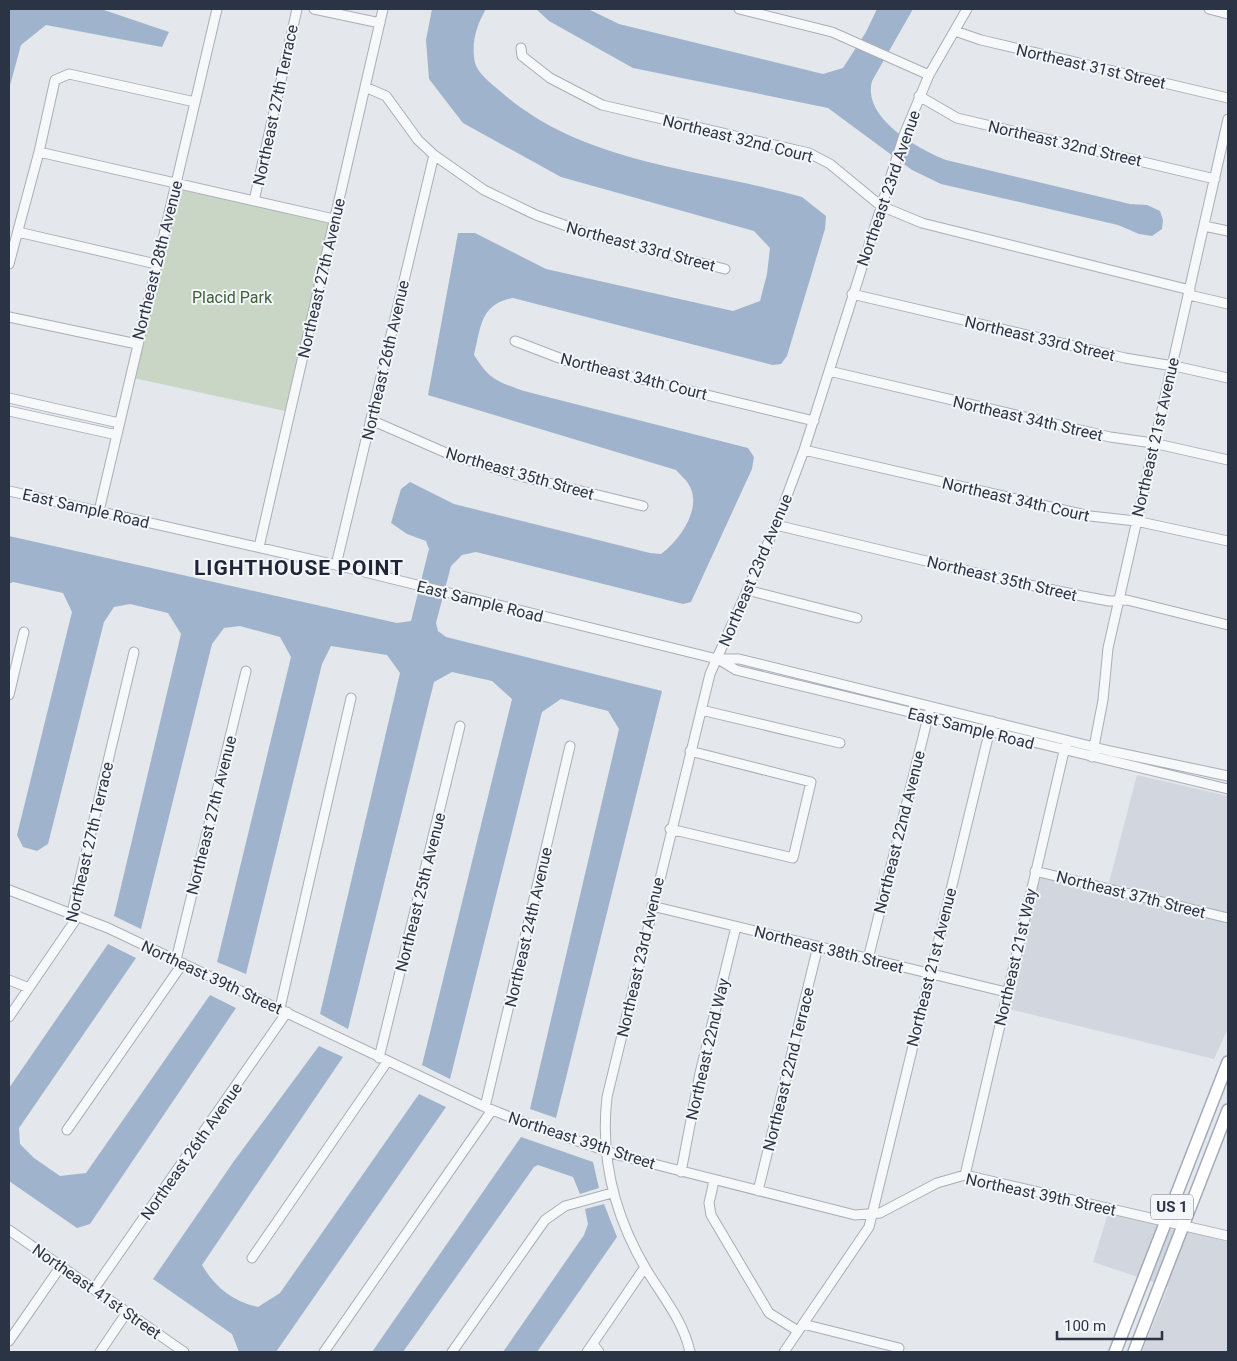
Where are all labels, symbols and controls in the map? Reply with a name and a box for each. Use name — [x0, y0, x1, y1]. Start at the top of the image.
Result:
street label: Northeast 27th Terrace — [249, 23, 302, 187]
street label: Northeast 31st Street — [1014, 40, 1167, 93]
street label: Northeast 23rd Avenue — [853, 108, 924, 269]
street label: Northeast 32nd Court — [661, 111, 815, 166]
street label: Northeast 32nd Street — [986, 117, 1144, 170]
street label: Northeast 28th Avenue — [129, 179, 186, 342]
street label: Northeast 27th Avenue — [294, 196, 349, 360]
street label: Northeast 33rd Street — [564, 217, 717, 276]
street label: Northeast 26th Avenue — [358, 278, 413, 442]
park label: Placid Park — [192, 288, 273, 307]
street label: Northeast 33rd Street — [963, 312, 1117, 365]
street label: Northeast 34th Court — [559, 349, 709, 404]
street label: Northeast 21st Avenue — [1128, 356, 1183, 519]
street label: Northeast 34th Street — [951, 392, 1105, 445]
street label: Northeast 35th Street — [444, 443, 596, 504]
street label: Northeast 34th Court — [940, 473, 1091, 526]
street label: East Sample Road — [21, 485, 151, 532]
street label: Northeast 23rd Avenue — [715, 491, 796, 649]
street label: Northeast 35th Street — [925, 552, 1079, 605]
district label: LIGHTHOUSE POINT — [194, 556, 404, 580]
street label: East Sample Road — [415, 577, 545, 626]
street label: East Sample Road — [906, 704, 1036, 753]
street label: Northeast 27th Avenue — [183, 734, 240, 897]
street label: Northeast 22nd Avenue — [870, 749, 929, 916]
street label: Northeast 27th Terrace — [62, 760, 117, 924]
street label: Northeast 25th Avenue — [392, 811, 449, 974]
street label: Northeast 24th Avenue — [501, 845, 556, 1009]
street label: Northeast 37th Street — [1054, 867, 1208, 922]
street label: Northeast 23rd Avenue — [613, 875, 668, 1039]
street label: Northeast 21st Avenue — [903, 886, 960, 1048]
street label: Northeast 21st Way — [990, 886, 1041, 1028]
street label: Northeast 38th Street — [752, 922, 906, 977]
street label: Northeast 39th Street — [138, 936, 285, 1018]
street label: Northeast 22nd Way — [682, 976, 733, 1122]
street label: Northeast 22nd Terrace — [759, 985, 818, 1153]
street label: Northeast 26th Avenue — [137, 1079, 246, 1224]
street label: Northeast 39th Street — [506, 1108, 658, 1173]
street label: Northeast 39th Street — [964, 1169, 1118, 1220]
road number: US 1 — [1151, 1194, 1193, 1220]
street label: Northeast 41st Street — [29, 1240, 165, 1343]
scale bar — [1057, 1308, 1162, 1340]
text: 100 m — [1064, 1317, 1106, 1335]

